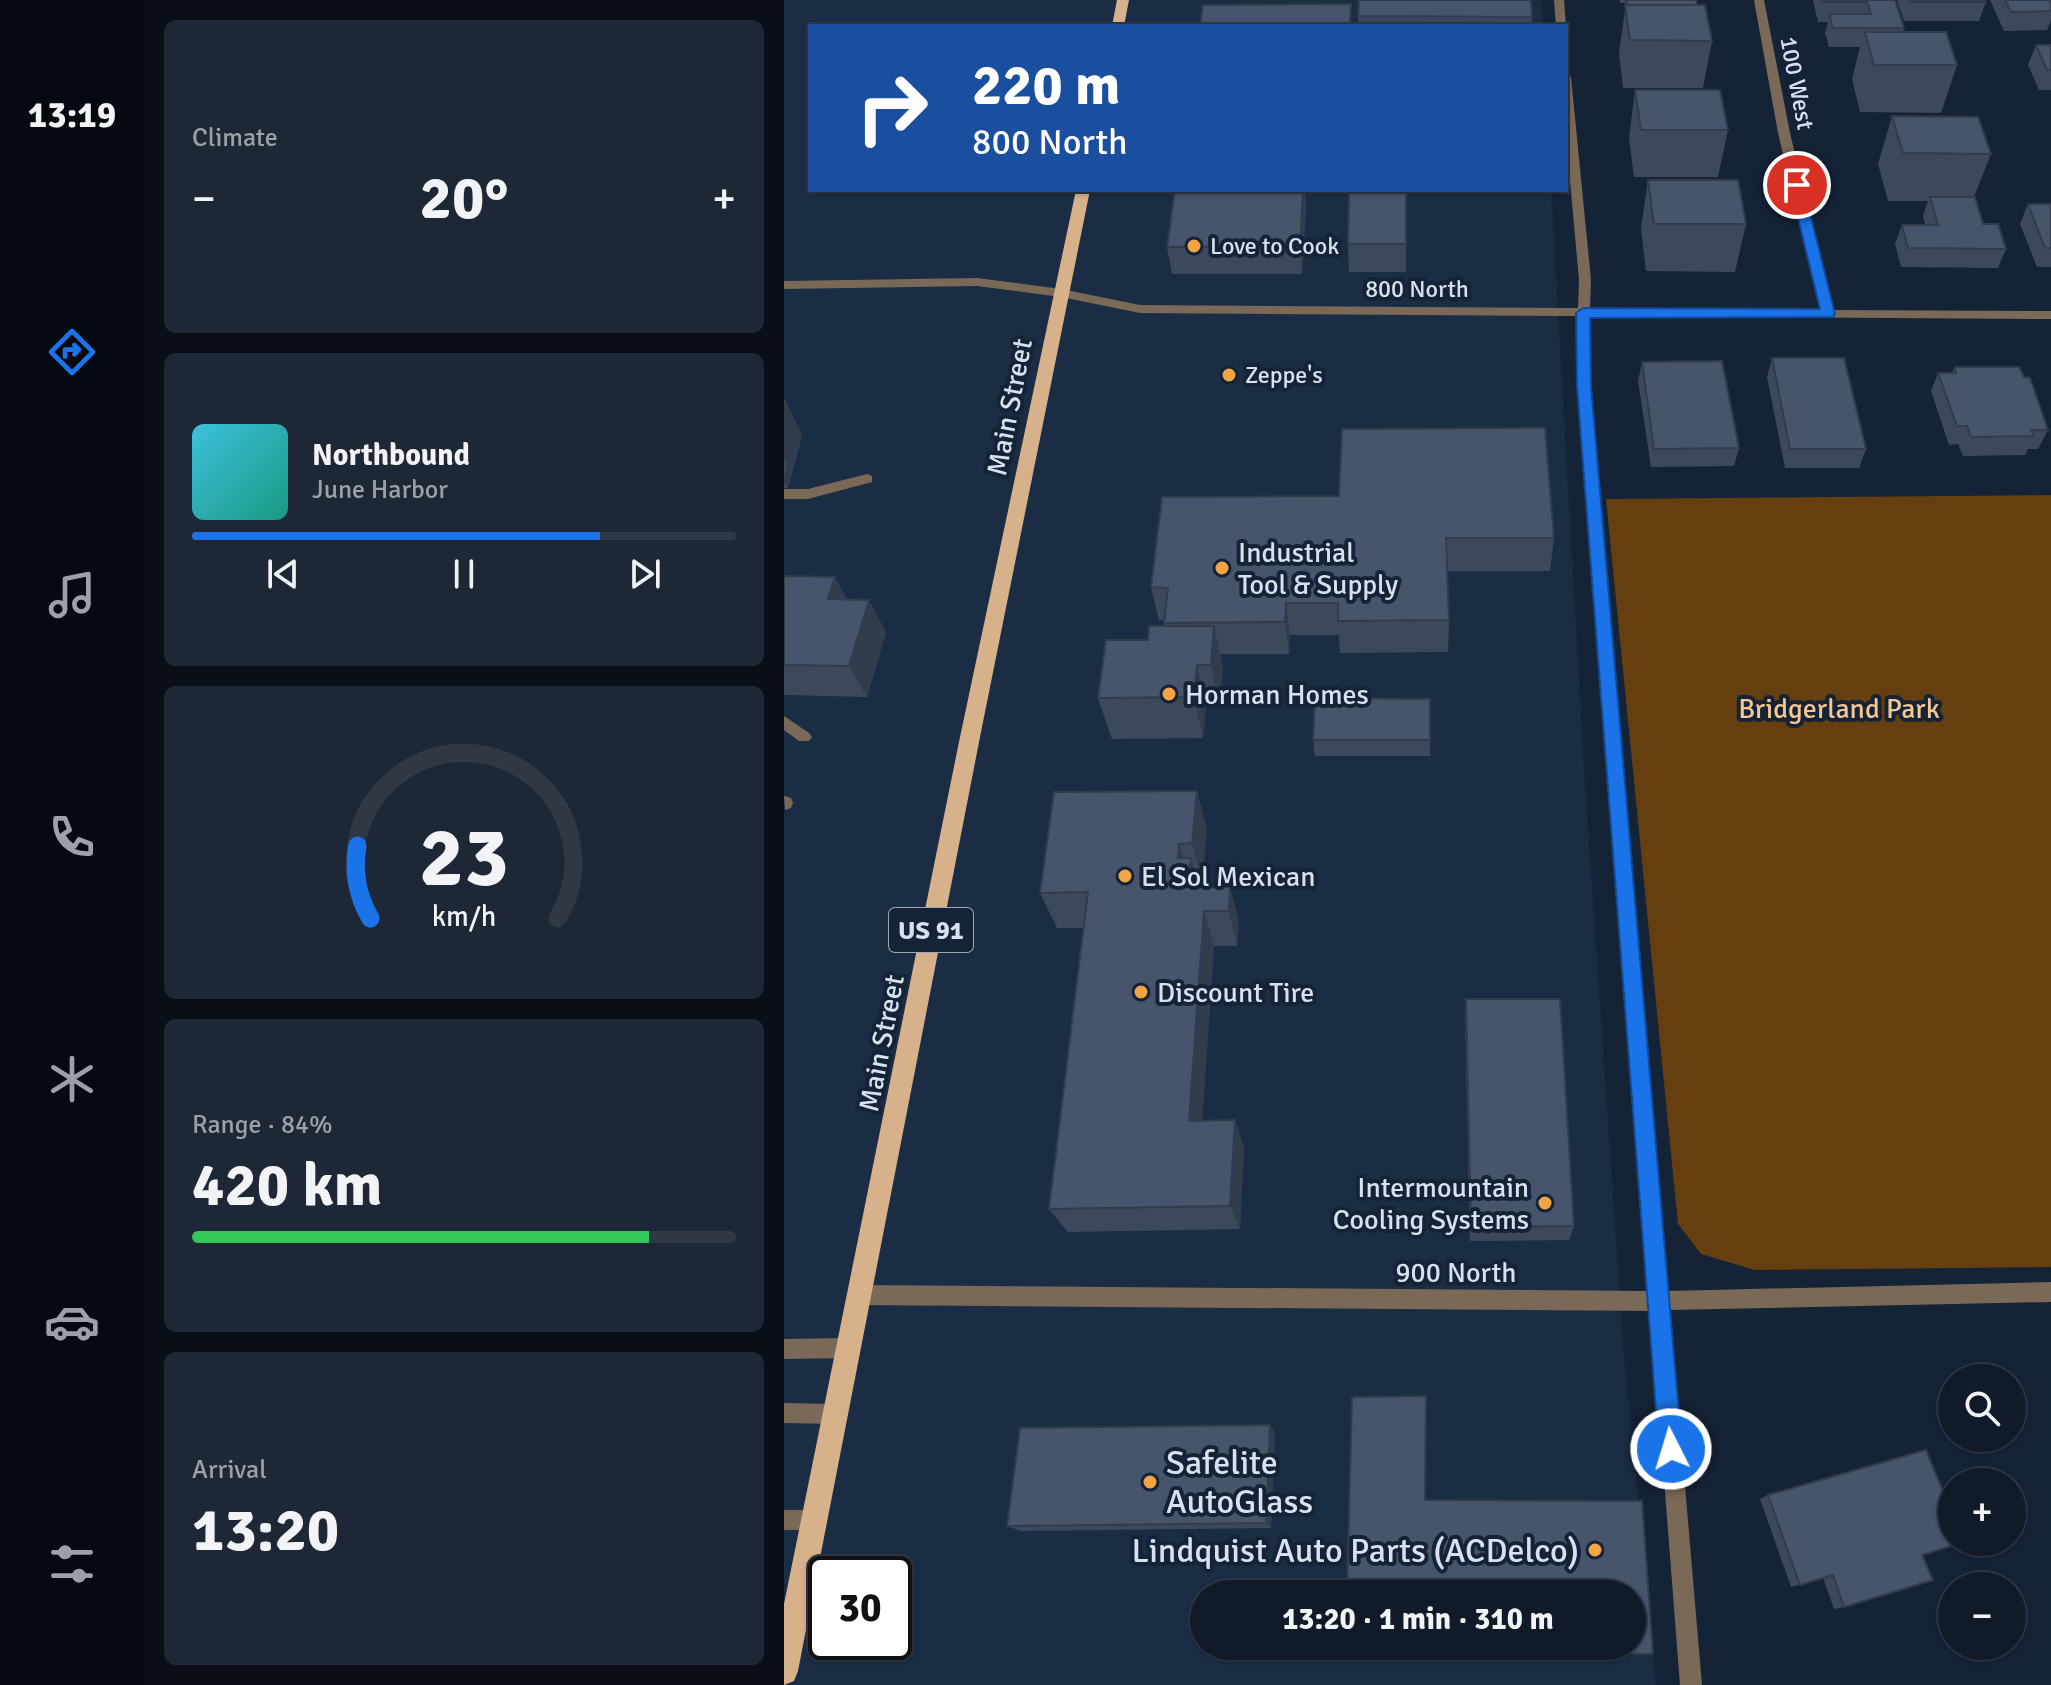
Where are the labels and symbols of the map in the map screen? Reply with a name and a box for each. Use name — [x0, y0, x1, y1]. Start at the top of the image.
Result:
street label: 100 West — [1773, 34, 1821, 132]
pin — [1763, 151, 1831, 219]
place label: Love to Cook — [1210, 231, 1339, 261]
marker: Love to Cook — [1185, 237, 1203, 255]
street label: 800 North — [1365, 274, 1469, 304]
street label: Main Street — [980, 336, 1040, 479]
place label: Zeppe's — [1245, 360, 1323, 390]
marker: Zeppe's — [1220, 366, 1238, 384]
place label: Industrial Tool & Supply — [1238, 536, 1398, 602]
marker: Industrial Tool & Supply — [1213, 559, 1231, 577]
place label: Horman Homes — [1185, 678, 1369, 712]
marker: Horman Homes — [1160, 685, 1178, 703]
park label: Bridgerland Park — [1738, 692, 1940, 726]
place label: El Sol Mexican — [1141, 860, 1316, 894]
marker: El Sol Mexican — [1116, 867, 1134, 885]
road number: US 91 — [889, 908, 973, 952]
street label: Main Street — [852, 972, 912, 1115]
place label: Discount Tire — [1157, 976, 1314, 1010]
marker: Discount Tire — [1132, 983, 1150, 1001]
place label: Intermountain Cooling Systems — [1333, 1171, 1529, 1237]
marker: Intermountain Cooling Systems — [1536, 1194, 1554, 1212]
street label: 900 North — [1395, 1256, 1517, 1290]
position arrow — [1629, 1407, 1713, 1491]
place label: Safelite AutoGlass — [1166, 1442, 1313, 1523]
marker: Safelite AutoGlass — [1141, 1473, 1159, 1491]
place label: Lindquist Auto Parts (ACDelco) — [1132, 1530, 1579, 1572]
marker: Lindquist Auto Parts (ACDelco) — [1586, 1541, 1604, 1559]
speed limit sign: 30 — [808, 1556, 912, 1660]

